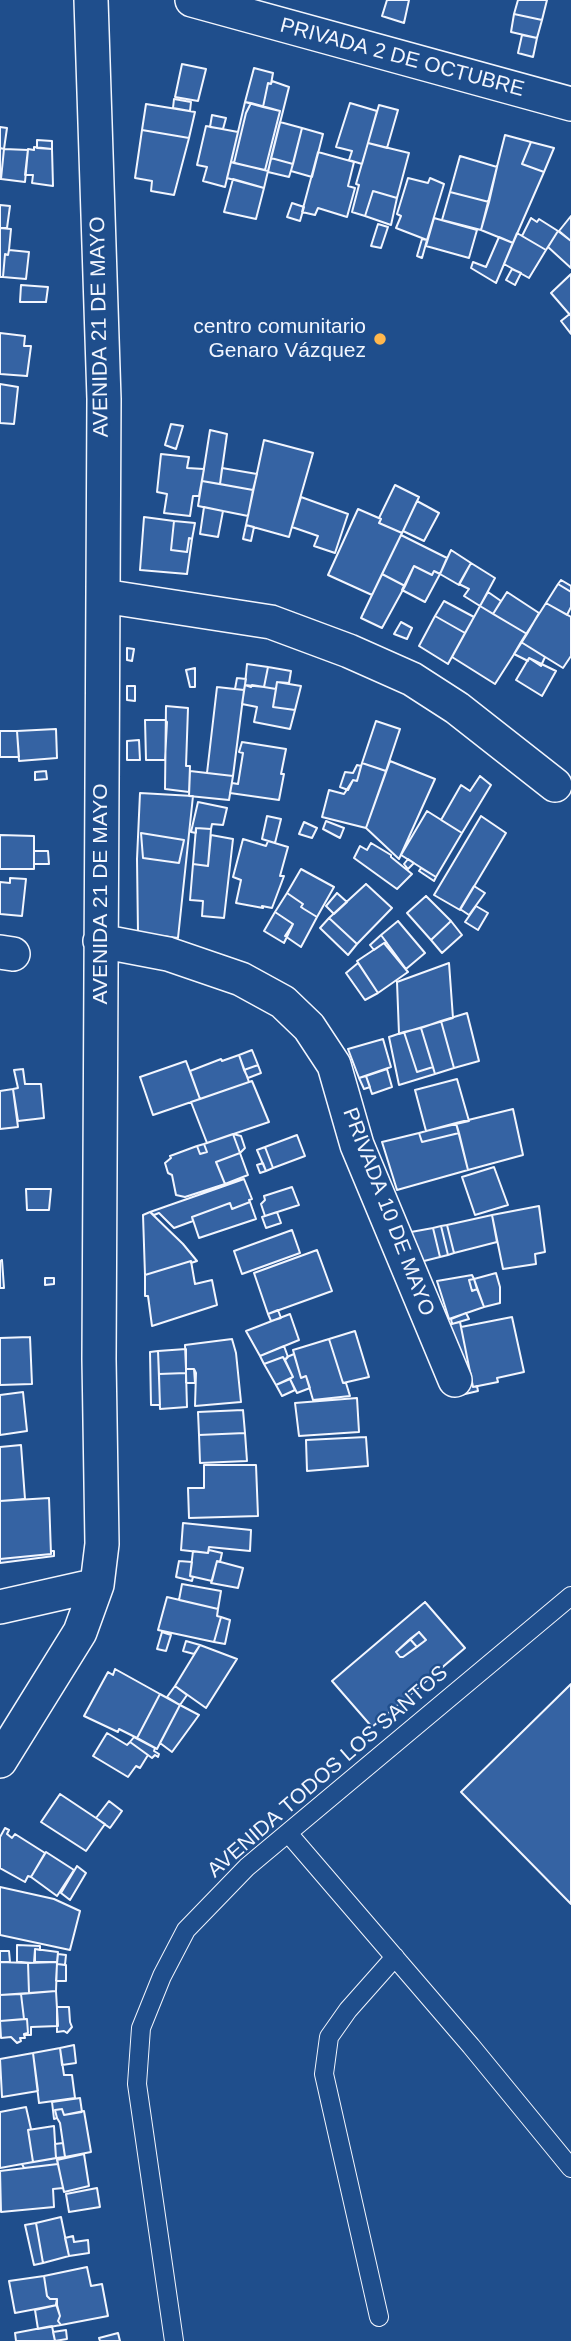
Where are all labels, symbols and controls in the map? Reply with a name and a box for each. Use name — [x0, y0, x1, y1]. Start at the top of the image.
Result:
street label: PRIVADA 2 DE OCTUBRE — [277, 13, 527, 103]
street label: AVENIDA 21 DE MAYO — [85, 216, 115, 438]
place label: centro comunitario Genaro Vázquez — [193, 314, 366, 364]
marker: centro comunitario Genaro Vázquez — [372, 331, 388, 347]
street label: AVENIDA 21 DE MAYO — [88, 784, 114, 1004]
street label: PRIVADA 10 DE MAYO — [337, 1104, 439, 1320]
street label: AVENIDA TODOS LOS SANTOS — [203, 1661, 453, 1883]

